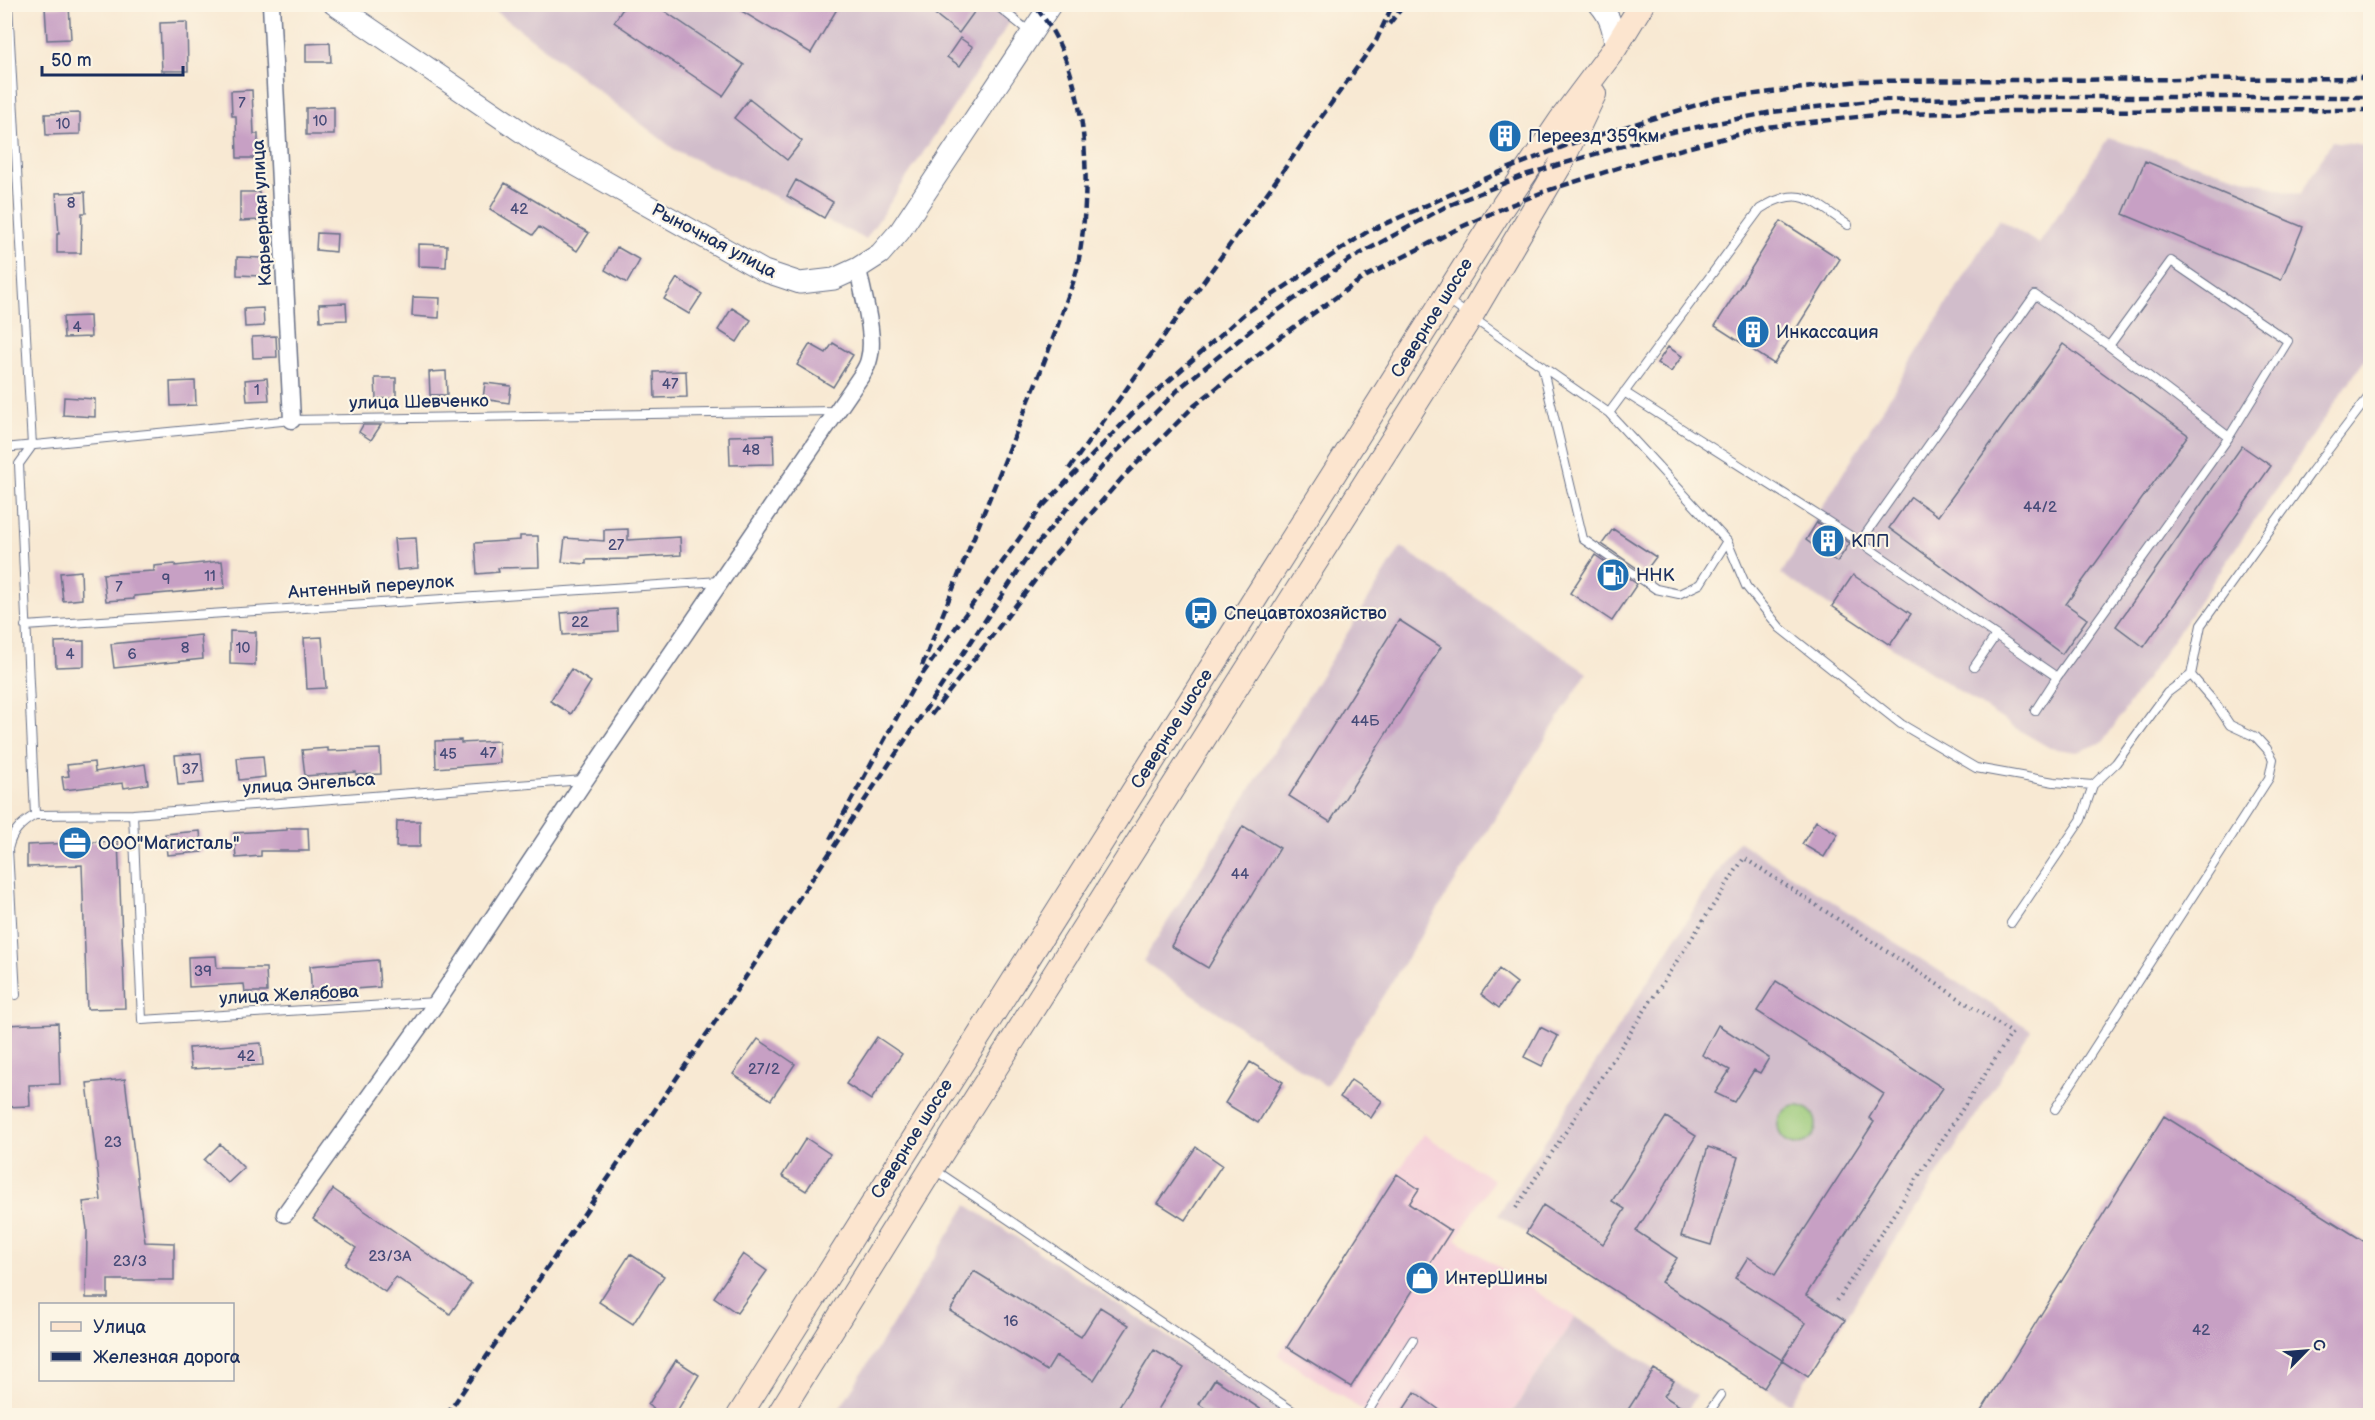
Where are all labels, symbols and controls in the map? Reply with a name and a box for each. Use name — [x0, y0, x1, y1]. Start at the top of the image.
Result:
scale bar — [42, 39, 183, 77]
text: 50 m — [51, 50, 92, 71]
house number: 7 — [238, 94, 246, 113]
house number: 10 — [313, 112, 327, 131]
house number: 10 — [56, 115, 70, 134]
building icon: Переезд 359км — [1487, 118, 1523, 154]
place label: Переезд 359км — [1528, 126, 1659, 147]
street label: Карьерная улица — [248, 139, 276, 287]
house number: 8 — [67, 194, 76, 213]
street label: Рыночная улица — [648, 199, 780, 283]
house number: 42 — [510, 200, 528, 219]
street label: Северное шоссе — [1387, 254, 1477, 382]
building icon: Инкассация — [1735, 314, 1771, 350]
house number: 4 — [72, 318, 82, 337]
place label: Инкассация — [1776, 322, 1878, 343]
house number: 47 — [662, 375, 679, 394]
house number: 1 — [254, 381, 260, 400]
street label: улица Шевченко — [349, 390, 489, 414]
house number: 48 — [742, 441, 760, 460]
house number: 44/2 — [2023, 498, 2057, 517]
building icon: КПП — [1810, 523, 1846, 559]
place label: КПП — [1851, 531, 1890, 552]
house number: 27 — [608, 536, 625, 555]
fuel station icon: ННК — [1595, 557, 1631, 593]
place label: ННК — [1636, 565, 1675, 586]
house number: 11 — [204, 567, 216, 586]
house number: 9 — [162, 570, 170, 589]
street label: Антенный переулок — [286, 571, 455, 603]
house number: 7 — [115, 578, 123, 597]
bus stop icon: Спецавтохозяйство — [1183, 595, 1219, 631]
place label: Спецавтохозяйство — [1224, 603, 1387, 624]
house number: 22 — [571, 613, 589, 632]
house number: 8 — [181, 639, 190, 658]
house number: 10 — [236, 639, 250, 658]
house number: 4 — [65, 645, 75, 664]
house number: 6 — [127, 645, 137, 664]
street label: Северное шоссе — [1127, 665, 1217, 793]
house number: 44Б — [1351, 712, 1380, 731]
house number: 47 — [480, 744, 497, 763]
house number: 45 — [439, 745, 457, 764]
house number: 37 — [182, 760, 199, 779]
street label: улица Энгельса — [242, 769, 376, 799]
office icon: ООО"Магисталь" — [57, 825, 93, 861]
place label: ООО"Магисталь" — [98, 833, 240, 854]
house number: 44 — [1231, 865, 1249, 884]
house number: 39 — [194, 962, 212, 981]
street label: улица Желябова — [219, 981, 360, 1009]
house number: 42 — [237, 1047, 255, 1066]
house number: 27/2 — [748, 1060, 780, 1079]
street label: Северное шоссе — [867, 1075, 957, 1203]
house number: 23 — [104, 1133, 122, 1152]
house number: 23/3А — [369, 1247, 412, 1266]
house number: 23/3 — [113, 1252, 147, 1271]
shop icon: ИнтерШины — [1404, 1260, 1440, 1296]
place label: ИнтерШины — [1445, 1268, 1548, 1289]
legend — [39, 1303, 234, 1381]
house number: 16 — [1004, 1312, 1018, 1331]
text: Улица — [93, 1317, 147, 1338]
house number: 42 — [2192, 1321, 2210, 1340]
north arrow — [2276, 1321, 2336, 1381]
text: С — [2307, 1336, 2329, 1354]
text: Железная дорога — [93, 1347, 241, 1368]

